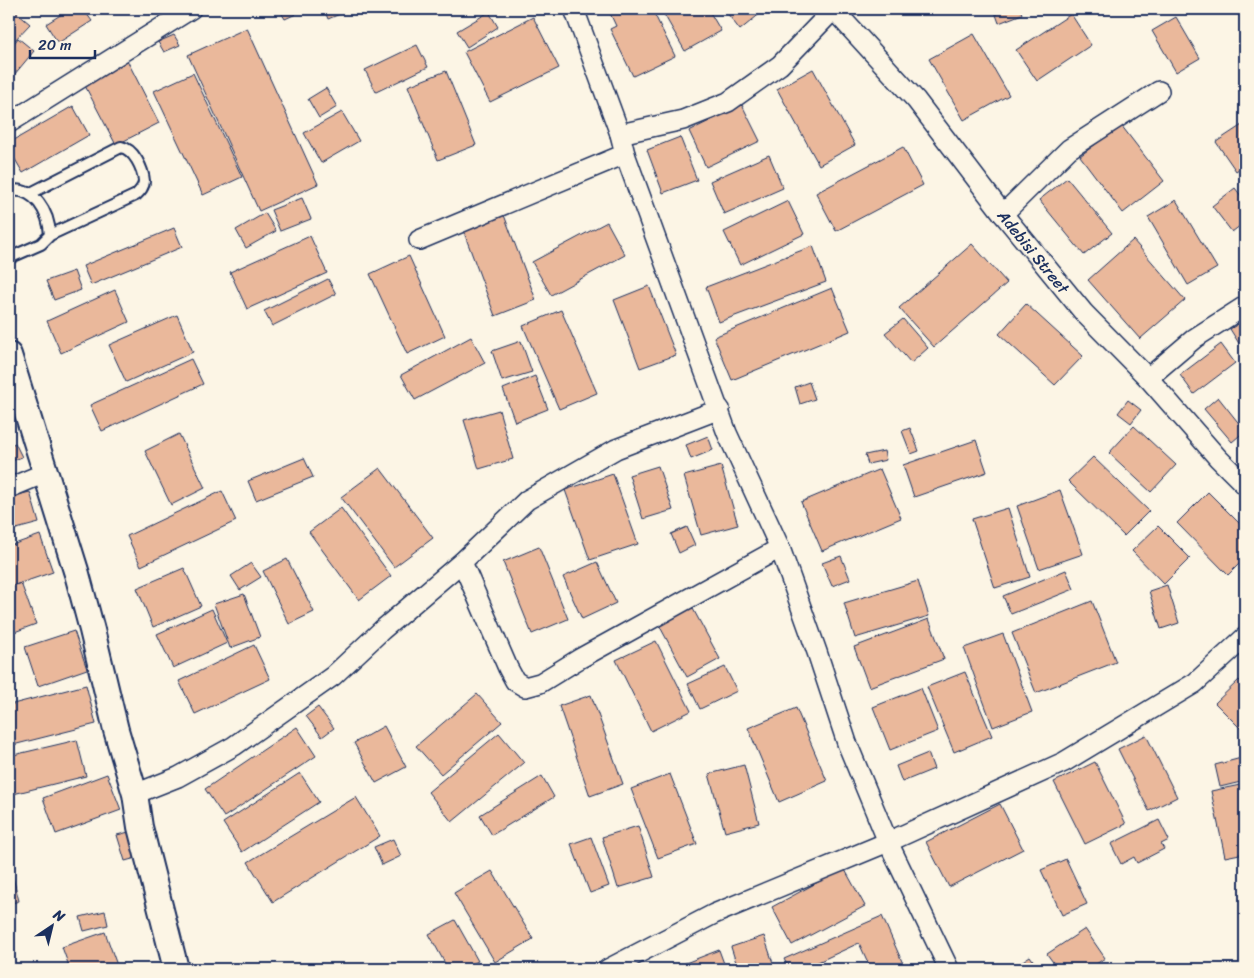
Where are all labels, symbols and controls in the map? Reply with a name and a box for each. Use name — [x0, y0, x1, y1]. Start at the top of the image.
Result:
scale bar — [30, 28, 95, 60]
text: 20 m — [38, 32, 72, 58]
street label: Adebisi Street — [989, 202, 1077, 301]
north arrow — [28, 900, 78, 950]
text: N — [47, 902, 71, 929]

